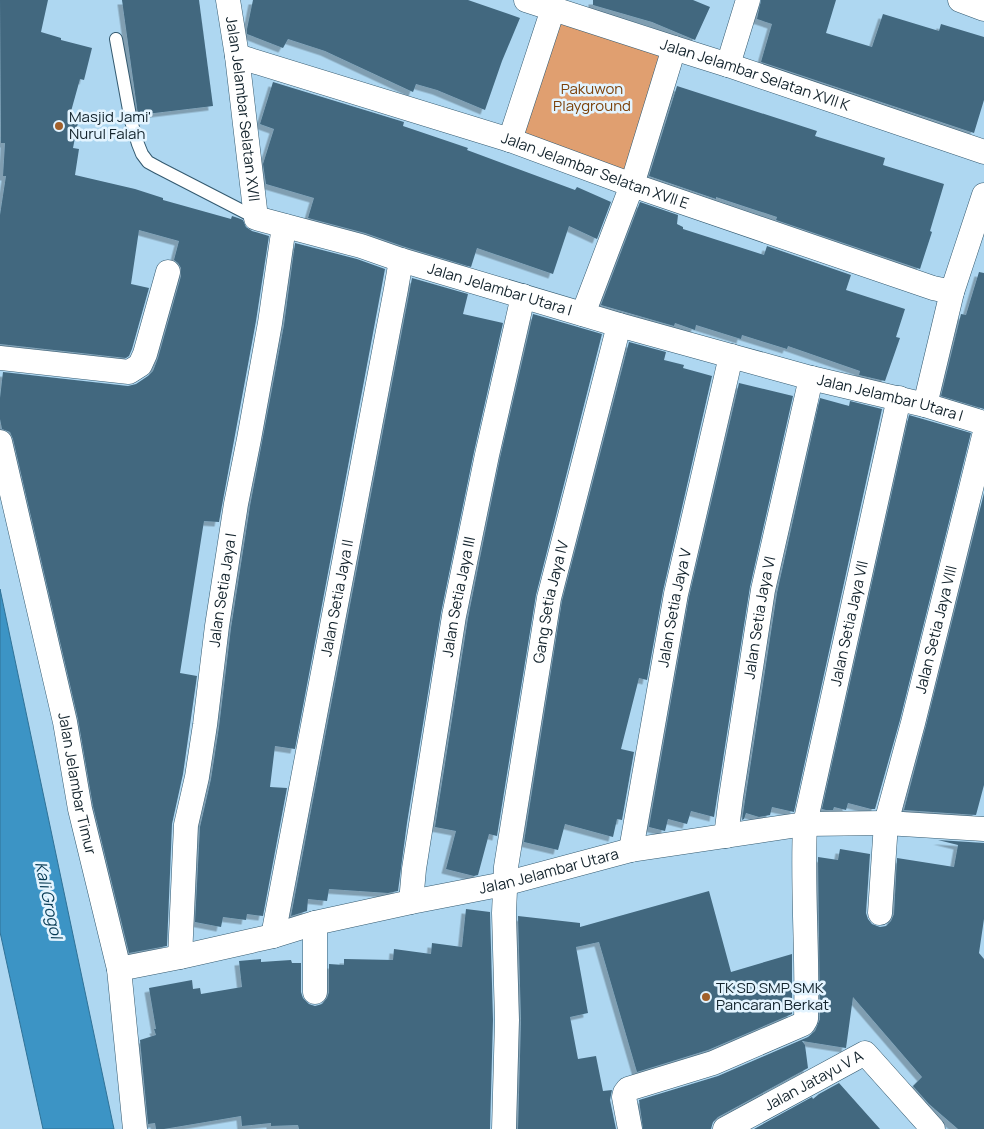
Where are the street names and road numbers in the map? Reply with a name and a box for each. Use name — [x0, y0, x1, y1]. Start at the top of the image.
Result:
street label: Jalan Jelambar Selatan XVII — [221, 15, 265, 203]
street label: Jalan Jelambar Selatan XVII K — [658, 33, 853, 116]
street label: Jalan Jelambar Selatan XVII E — [499, 127, 692, 214]
street label: Jalan Jelambar Utara I — [425, 258, 575, 320]
street label: Jalan Jelambar Utara I — [815, 369, 966, 426]
street label: Jalan Setia Jaya I — [204, 531, 241, 648]
street label: Jalan Setia Jaya III — [437, 535, 480, 659]
street label: Jalan Setia Jaya II — [315, 538, 358, 658]
street label: Gang Setia Jaya IV — [528, 538, 573, 665]
street label: Jalan Setia Jaya V — [652, 546, 696, 669]
street label: Jalan Setia Jaya VI — [738, 554, 780, 680]
street label: Jalan Setia Jaya VII — [825, 559, 873, 688]
street label: Jalan Setia Jaya VIII — [910, 563, 962, 696]
street label: Jalan Jelambar Timur — [53, 710, 102, 857]
street label: Jalan Jelambar Utara — [477, 843, 621, 899]
street label: Jalan Jatayu V A — [760, 1045, 867, 1116]

